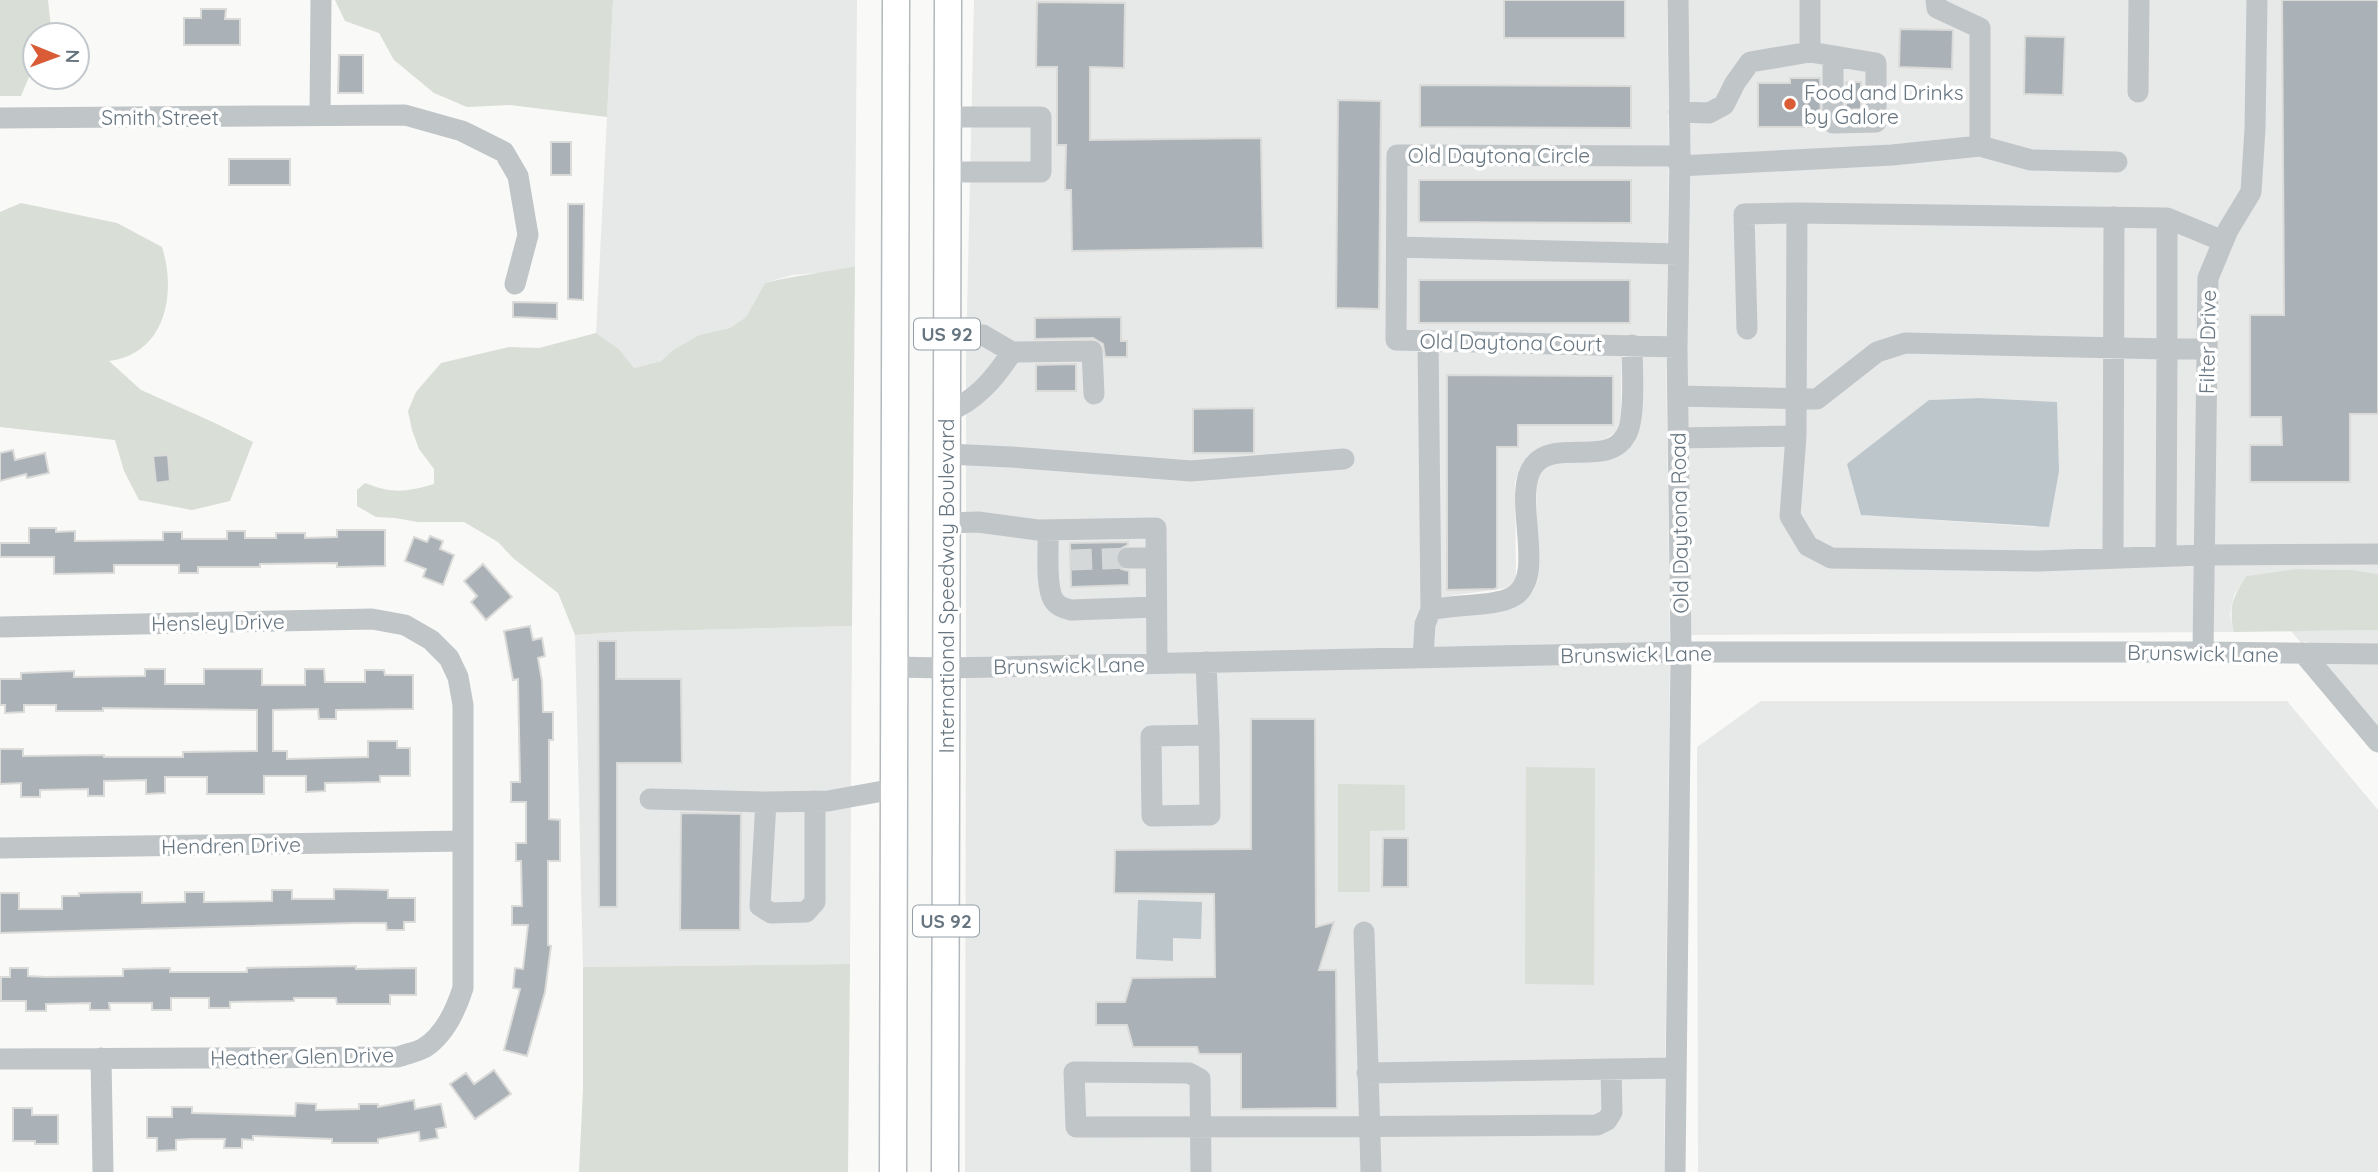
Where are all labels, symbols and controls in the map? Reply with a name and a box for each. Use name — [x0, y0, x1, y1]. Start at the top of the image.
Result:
north arrow — [21, 21, 91, 91]
text: N — [61, 49, 85, 63]
place label: Food and Drinks by Galore — [1804, 79, 1964, 129]
marker: Food and Drinks by Galore — [1782, 96, 1798, 112]
street label: Smith Street — [101, 104, 219, 130]
street label: Old Daytona Circle — [1408, 142, 1590, 168]
street label: Filter Drive — [2193, 290, 2221, 394]
road number: US 92 — [914, 318, 980, 350]
street label: Old Daytona Court — [1419, 327, 1603, 357]
street label: International Speedway Boulevard — [933, 419, 959, 754]
street label: Old Daytona Road — [1664, 432, 1694, 614]
street label: Hensley Drive — [151, 608, 285, 636]
street label: Brunswick Lane — [2127, 639, 2279, 667]
street label: Brunswick Lane — [1560, 640, 1712, 668]
street label: Brunswick Lane — [993, 651, 1145, 679]
street label: Hendren Drive — [161, 831, 301, 859]
road number: US 92 — [913, 906, 979, 937]
street label: Heather Glen Drive — [210, 1041, 394, 1071]

